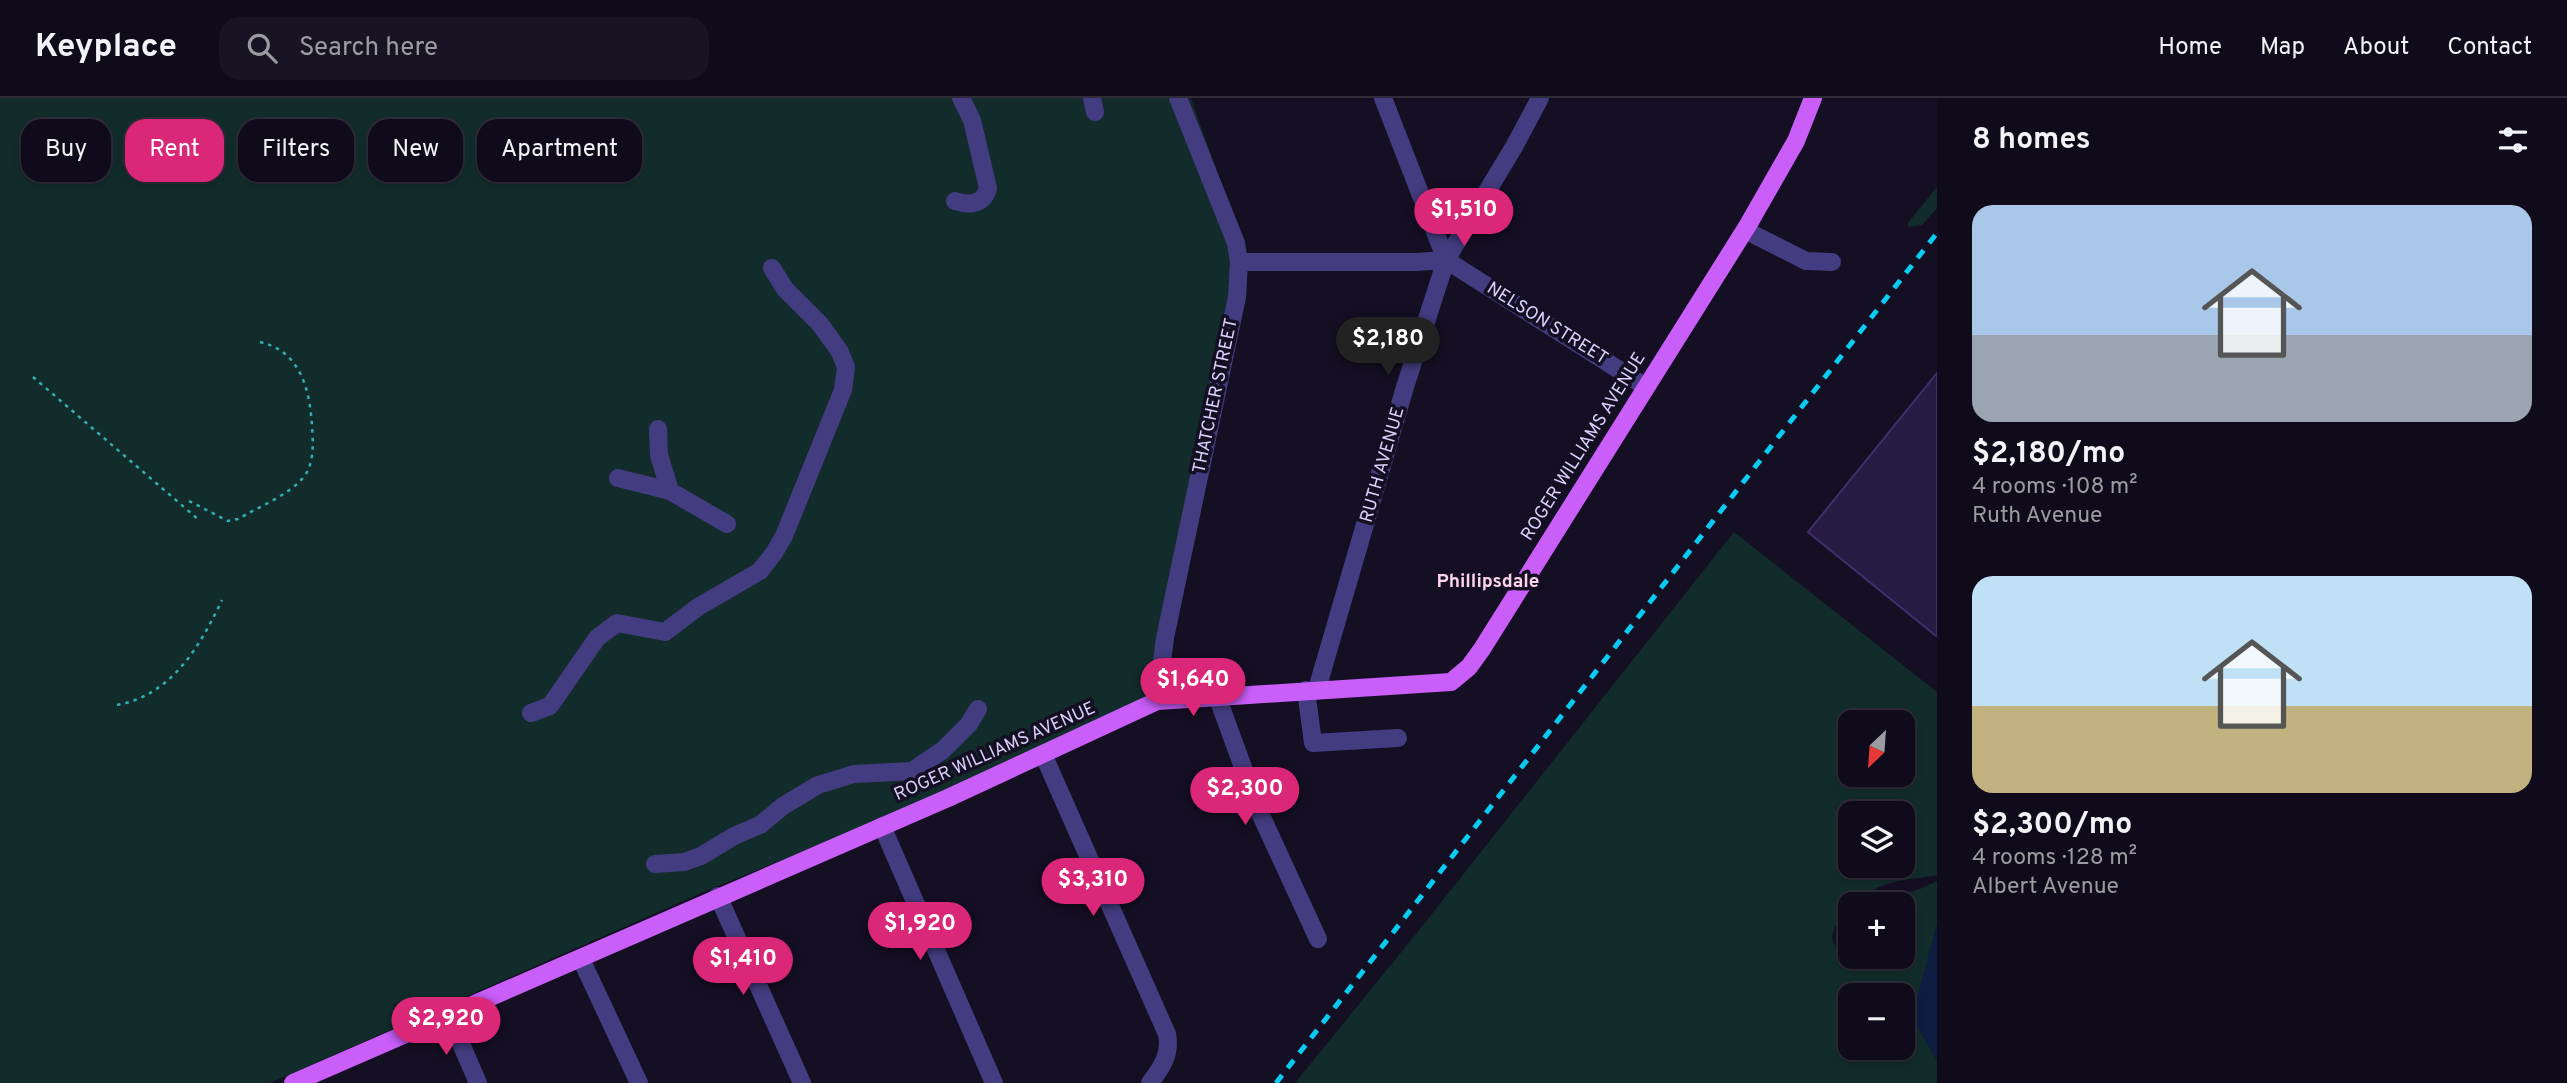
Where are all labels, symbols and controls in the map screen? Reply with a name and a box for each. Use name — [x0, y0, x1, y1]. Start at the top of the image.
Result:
search box — [219, 17, 709, 80]
text: Keyplace — [35, 27, 177, 69]
icon: search — [243, 29, 281, 67]
text: Search here — [299, 32, 438, 65]
text: Home — [2158, 33, 2222, 63]
text: Map — [2260, 33, 2305, 63]
text: About — [2343, 33, 2409, 63]
text: Contact — [2447, 33, 2532, 63]
chip: Buy — [21, 119, 111, 182]
chip: Rent — [125, 119, 224, 182]
chip: Filters — [238, 119, 354, 182]
chip: New — [368, 119, 463, 182]
chip: Apartment — [477, 119, 642, 182]
icon: filters — [2494, 121, 2532, 159]
text: 8 homes — [1972, 122, 2091, 159]
pin: $1,510 — [1407, 188, 1521, 248]
text: $1,510 — [1430, 196, 1498, 225]
icon: home — [2189, 250, 2315, 376]
street label: NELSON STREET — [1482, 277, 1612, 371]
street label: THATCHER STREET — [1188, 316, 1244, 476]
pin: $2,180 — [1331, 317, 1445, 377]
text: $2,180 — [1352, 325, 1424, 354]
street label: ROGER WILLIAMS AVENUE — [1516, 348, 1652, 546]
street label: RUTH AVENUE — [1356, 404, 1410, 526]
text: $2,180/mo — [1972, 436, 2125, 473]
text: 4 rooms · 108 m² — [1972, 473, 2138, 502]
text: Ruth Avenue — [1972, 502, 2102, 531]
district label: Phillipsdale — [1437, 570, 1539, 594]
icon: home — [2189, 621, 2315, 747]
pin: $1,640 — [1136, 658, 1250, 718]
text: $1,640 — [1156, 666, 1230, 695]
street label: ROGER WILLIAMS AVENUE — [891, 697, 1099, 807]
north arrow — [1838, 710, 1914, 788]
map controls — [1838, 710, 1915, 1060]
pin: $2,300 — [1188, 768, 1302, 827]
text: $2,300 — [1206, 775, 1284, 804]
button: layers — [1838, 801, 1915, 878]
text: $2,300/mo — [1972, 807, 2132, 844]
text: 4 rooms · 128 m² — [1972, 844, 2137, 873]
pin: $3,310 — [1036, 858, 1150, 918]
text: $3,310 — [1058, 866, 1128, 895]
text: Albert Avenue — [1972, 873, 2119, 902]
button: + — [1838, 892, 1915, 969]
pin: $1,920 — [863, 902, 977, 962]
text: $1,920 — [884, 910, 956, 939]
pin: $1,410 — [686, 937, 800, 997]
text: $1,410 — [709, 945, 777, 974]
button: − — [1838, 983, 1915, 1060]
pin: $2,920 — [389, 998, 503, 1057]
text: $2,920 — [408, 1005, 485, 1034]

